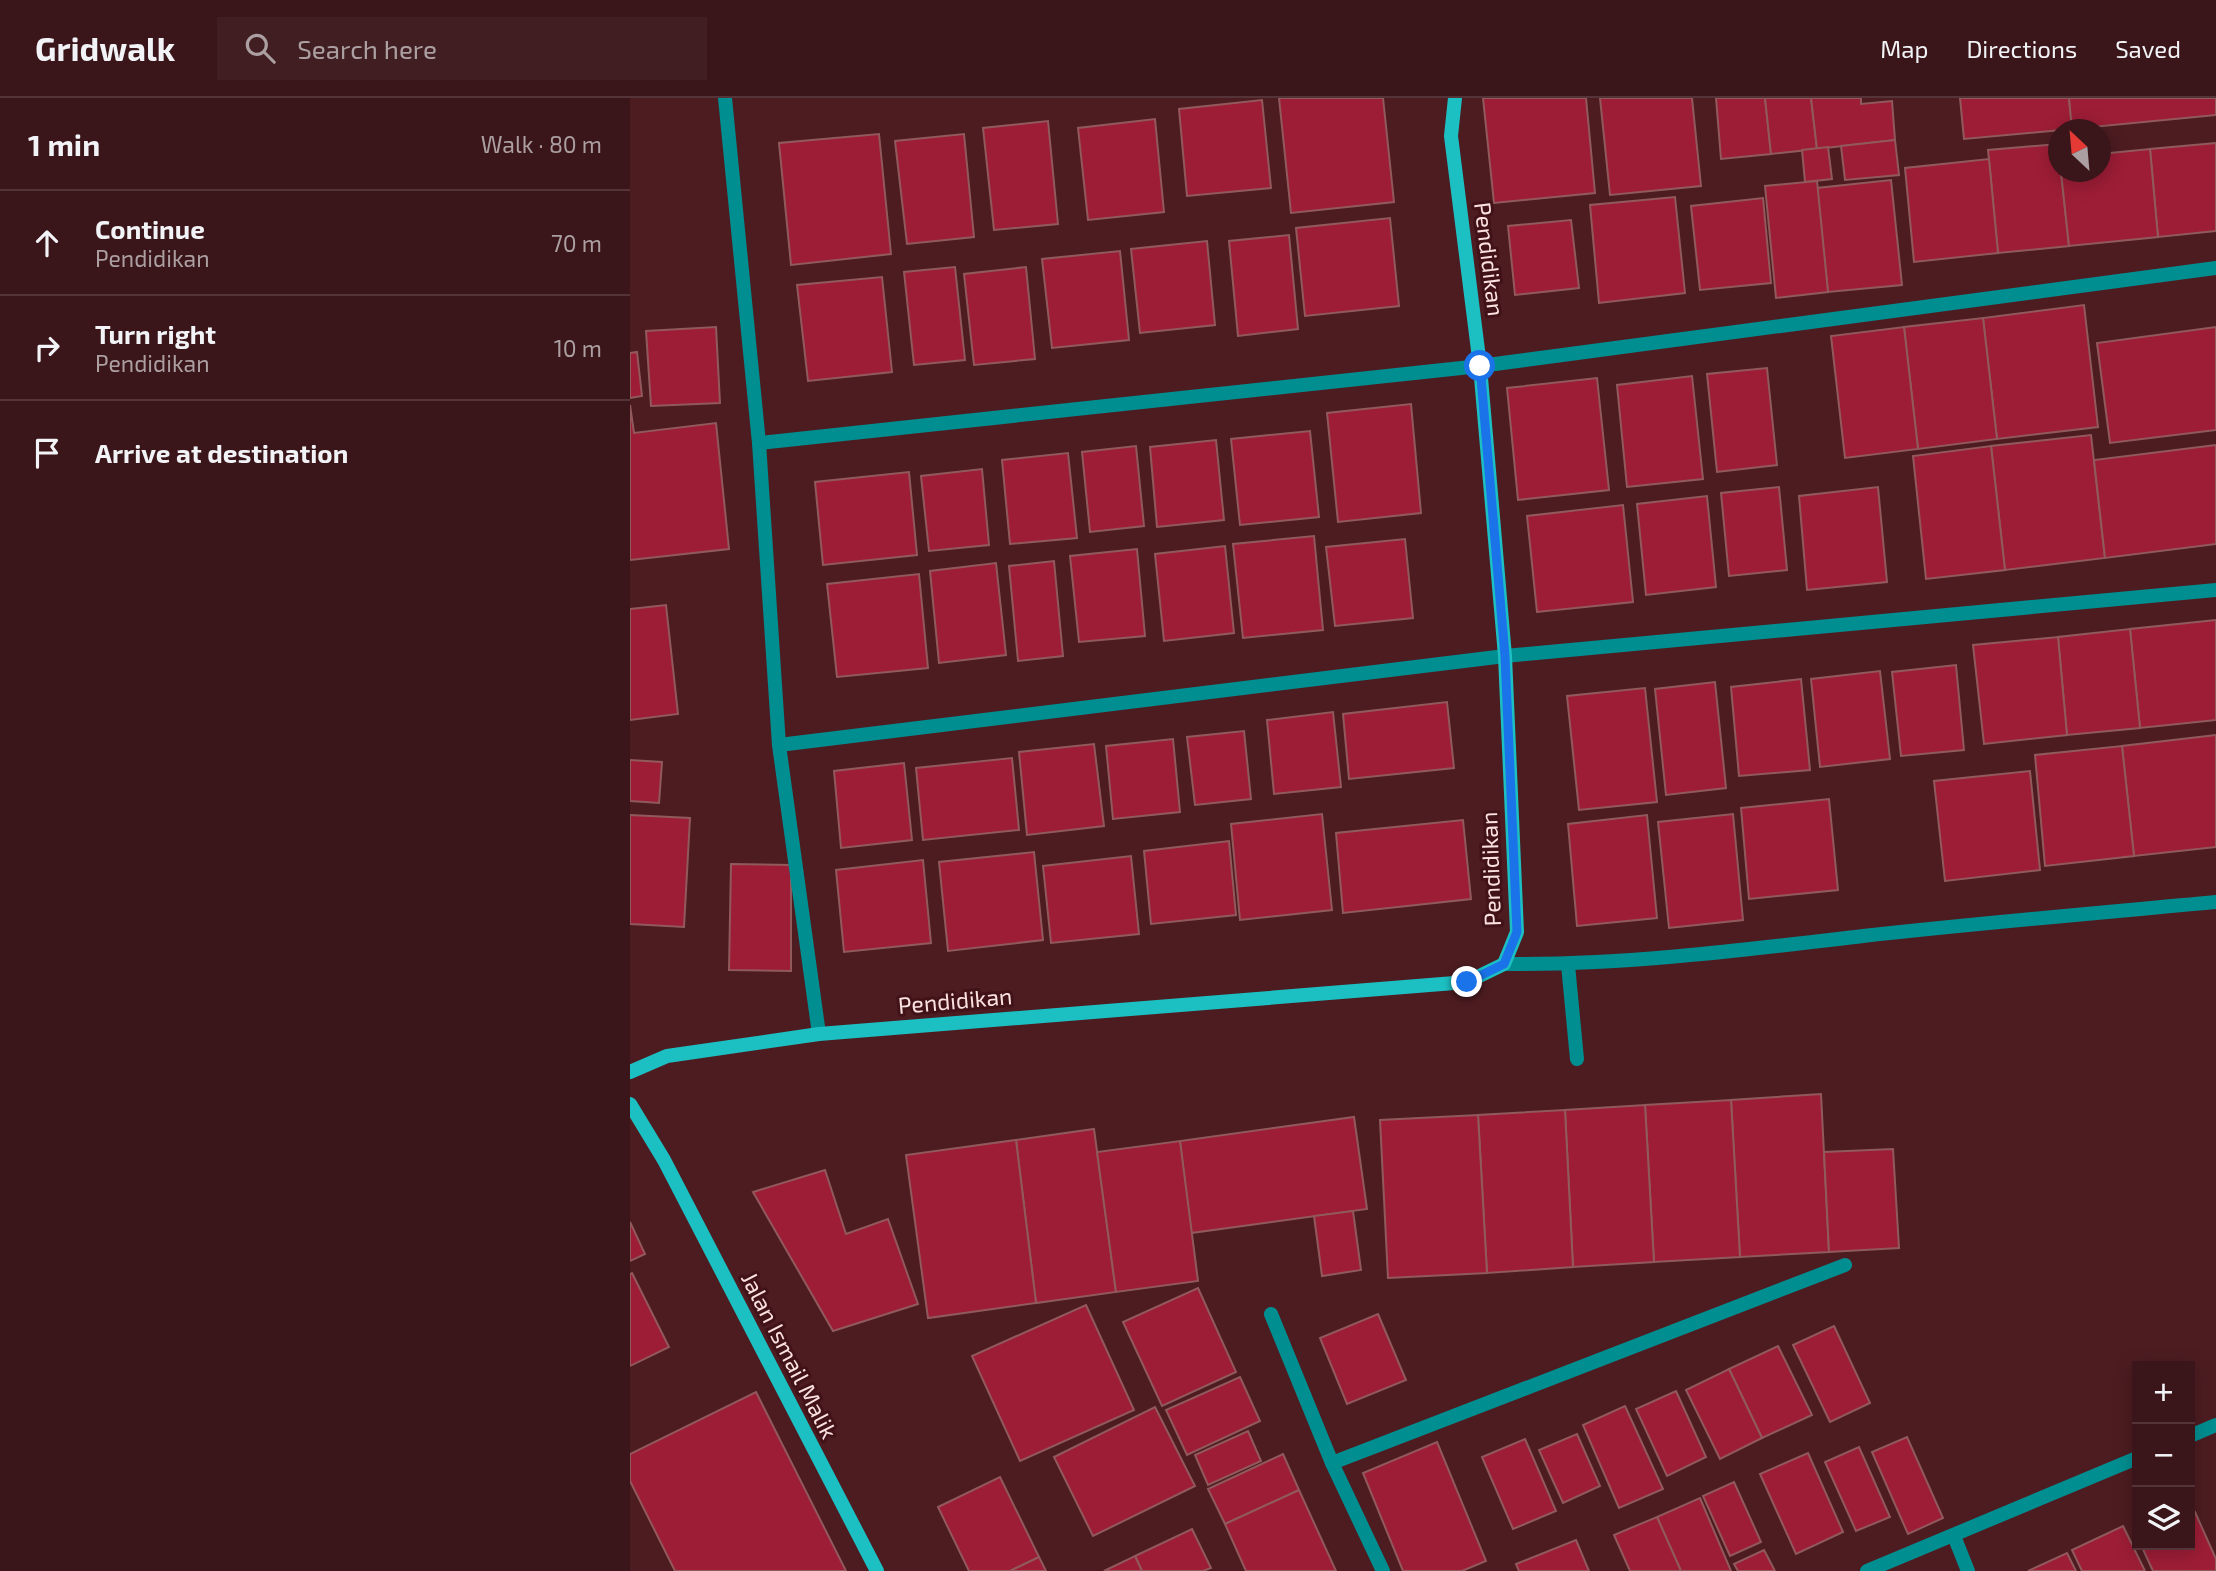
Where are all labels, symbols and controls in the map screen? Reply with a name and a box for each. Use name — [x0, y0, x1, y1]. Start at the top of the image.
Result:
search box — [217, 17, 707, 80]
text: Gridwalk — [35, 28, 175, 68]
icon: search — [241, 29, 279, 67]
text: Search here — [297, 33, 437, 64]
text: Map — [1880, 34, 1928, 63]
text: Directions — [1966, 34, 2077, 63]
text: Saved — [2115, 34, 2181, 63]
north arrow — [2048, 119, 2111, 182]
text: 1 min — [28, 126, 100, 162]
text: Walk · 80 m — [481, 130, 602, 158]
street label: Pendidikan — [1469, 200, 1511, 318]
text: Continue — [95, 213, 205, 244]
icon: ahead — [28, 224, 66, 262]
text: 70 m — [551, 229, 602, 257]
text: Pendidikan — [95, 244, 210, 272]
text: Turn right — [95, 318, 216, 349]
icon: right — [28, 329, 66, 367]
text: 10 m — [554, 334, 602, 362]
text: Pendidikan — [95, 349, 210, 377]
route start — [1464, 350, 1495, 381]
icon: arrive — [28, 434, 66, 472]
text: Arrive at destination — [95, 437, 348, 468]
street label: Pendidikan — [1474, 811, 1506, 927]
route end — [1451, 966, 1482, 997]
street label: Pendidikan — [897, 981, 1013, 1019]
street label: Jalan Ismail Malik — [736, 1267, 844, 1443]
map controls — [2132, 1361, 2195, 1550]
button: + — [2132, 1361, 2195, 1424]
button: − — [2132, 1424, 2195, 1487]
button: layers — [2132, 1487, 2195, 1550]

